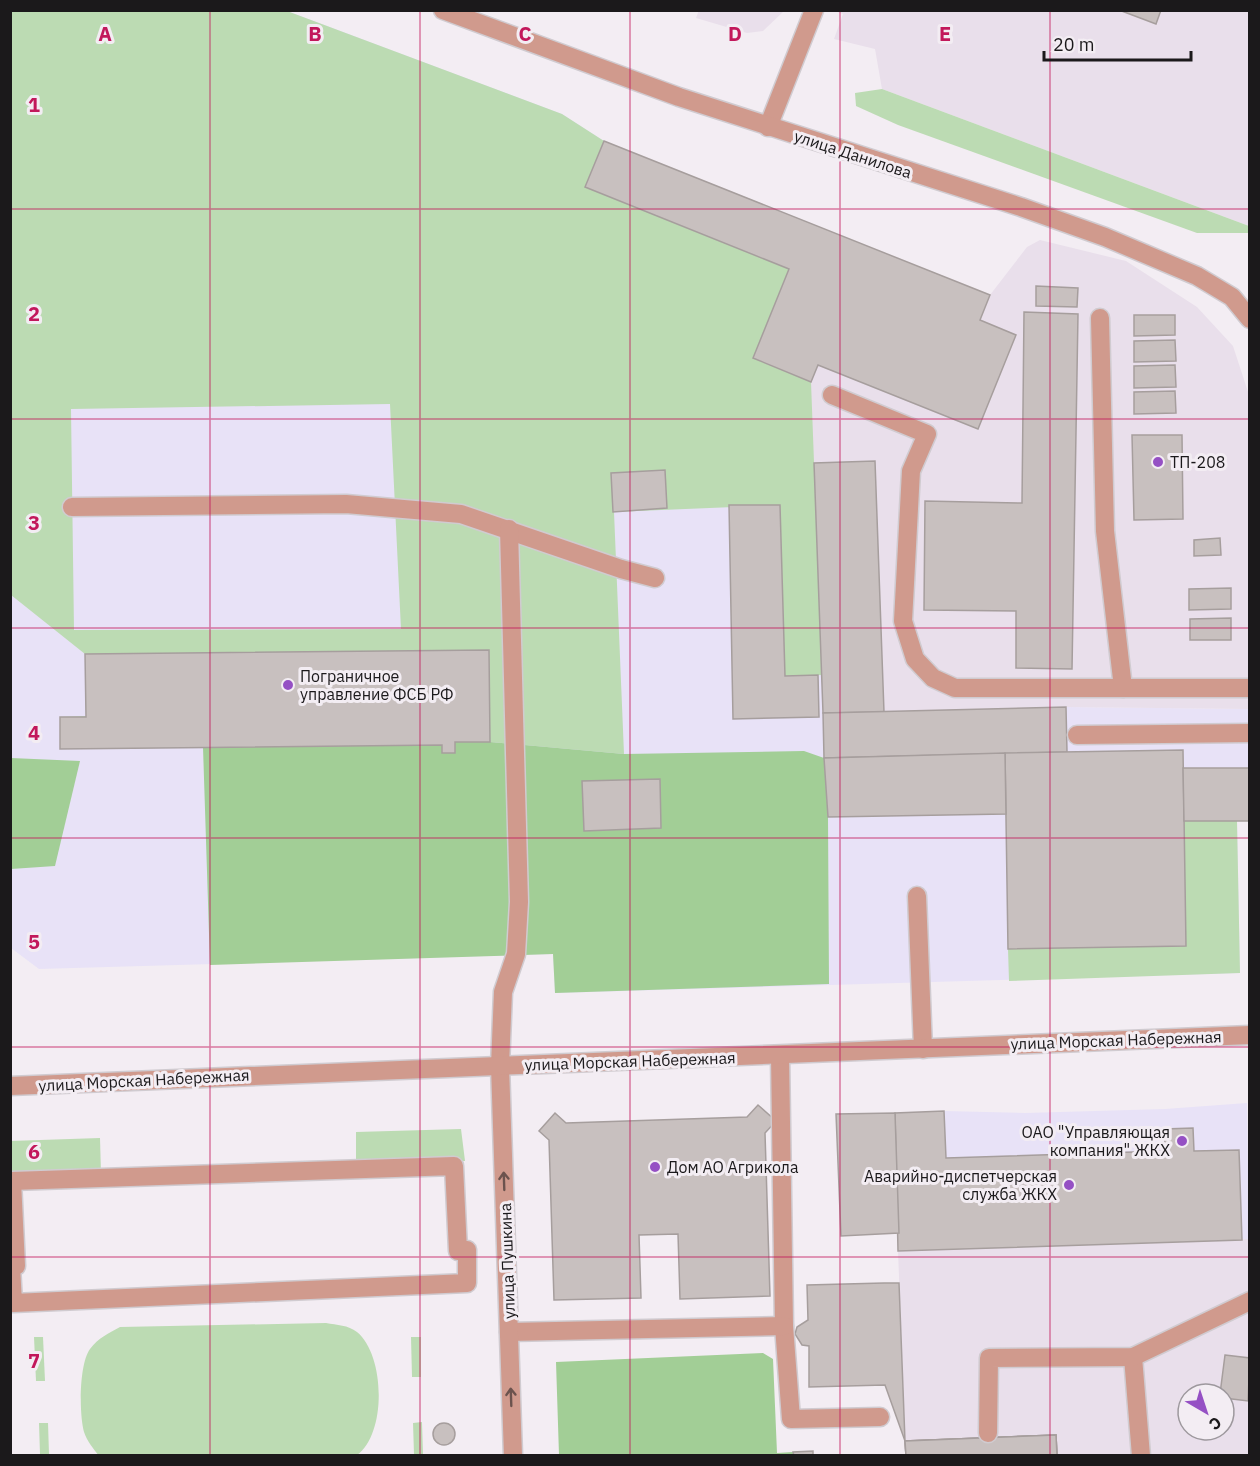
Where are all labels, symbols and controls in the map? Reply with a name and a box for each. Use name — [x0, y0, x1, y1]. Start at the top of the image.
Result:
text: A — [98, 20, 112, 47]
text: B — [308, 20, 322, 47]
text: C — [518, 20, 532, 47]
text: D — [728, 20, 742, 47]
text: E — [939, 20, 951, 47]
scale bar — [1044, 24, 1191, 62]
text: 20 m — [1053, 33, 1095, 56]
text: 1 — [28, 91, 40, 118]
street label: улица Данилова — [792, 126, 915, 183]
text: 2 — [28, 300, 40, 327]
place label: ТП-208 — [1170, 452, 1225, 472]
marker: ТП-208 — [1151, 455, 1165, 469]
text: 3 — [28, 509, 40, 536]
place label: Пограничное управление ФСБ РФ — [300, 666, 454, 704]
marker: Пограничное управление ФСБ РФ — [281, 678, 295, 692]
text: 4 — [28, 719, 40, 746]
text: 5 — [28, 928, 40, 955]
street label: улица Морская Набережная — [1010, 1026, 1222, 1054]
street label: улица Морская Набережная — [524, 1047, 736, 1075]
street label: улица Морская Набережная — [38, 1064, 250, 1096]
place label: ОАО "Управляющая компания" ЖКХ — [1022, 1122, 1170, 1160]
marker: ОАО "Управляющая компания" ЖКХ — [1175, 1134, 1189, 1148]
text: 6 — [28, 1138, 40, 1165]
place label: Дом АО Агрикола — [667, 1157, 799, 1177]
marker: Дом АО Агрикола — [648, 1160, 662, 1174]
place label: Аварийно-диспетчерская служба ЖКХ — [864, 1166, 1057, 1204]
one-way arrow — [499, 1172, 510, 1192]
marker: Аварийно-диспетчерская служба ЖКХ — [1062, 1178, 1076, 1192]
street label: улица Пушкина — [495, 1202, 519, 1319]
text: 7 — [28, 1347, 40, 1374]
north arrow — [1176, 1382, 1236, 1442]
one-way arrow — [506, 1388, 517, 1408]
text: С — [1205, 1413, 1226, 1435]

